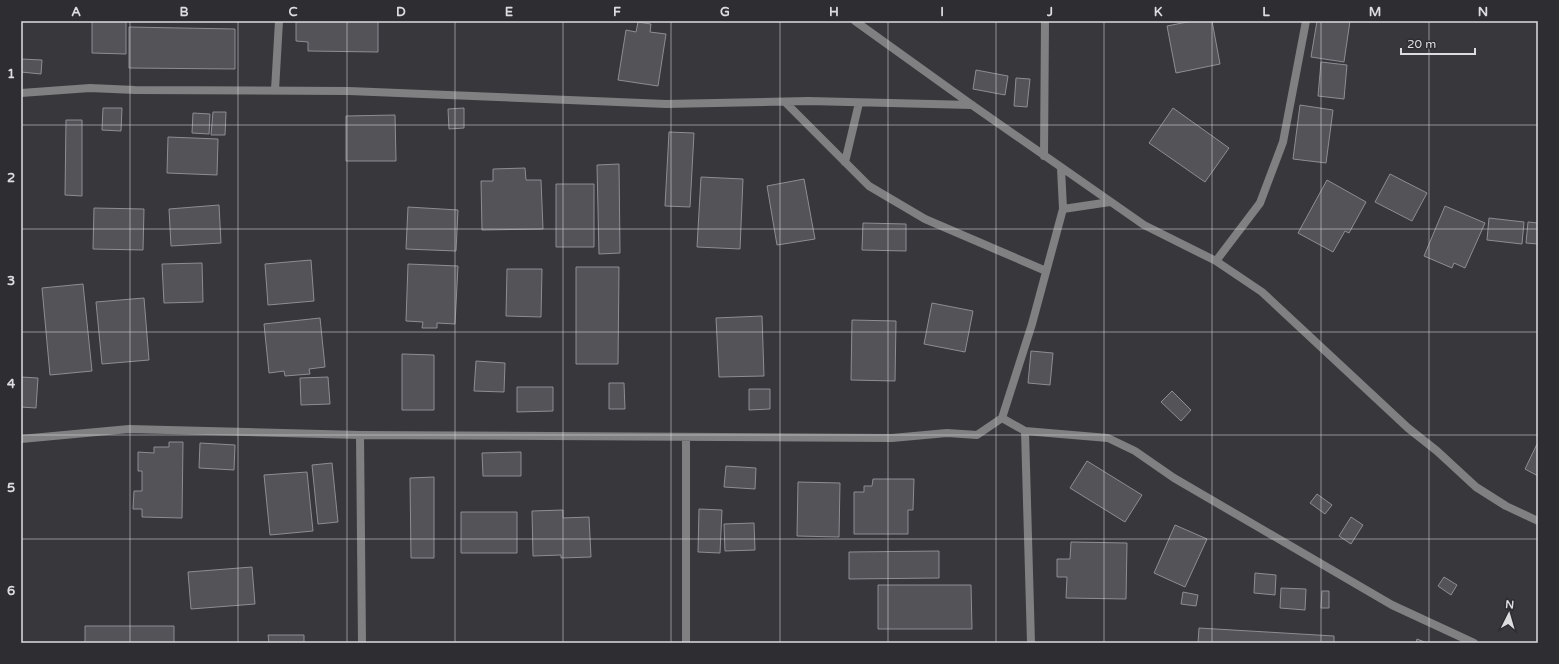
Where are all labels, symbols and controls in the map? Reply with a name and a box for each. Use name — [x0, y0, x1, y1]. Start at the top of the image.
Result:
text: A — [71, 4, 81, 20]
text: B — [179, 4, 189, 20]
text: C — [288, 4, 298, 20]
text: D — [396, 4, 406, 20]
text: E — [505, 4, 513, 20]
text: F — [613, 4, 621, 20]
text: G — [720, 4, 730, 20]
text: H — [829, 4, 839, 20]
text: I — [940, 4, 944, 20]
text: J — [1046, 4, 1053, 20]
text: K — [1154, 4, 1163, 20]
text: L — [1262, 4, 1270, 20]
text: M — [1369, 4, 1381, 20]
text: N — [1478, 4, 1488, 20]
scale bar — [1401, 30, 1475, 56]
text: 20 m — [1407, 37, 1436, 51]
text: 1 — [7, 66, 15, 82]
text: 2 — [7, 170, 15, 186]
text: 3 — [7, 273, 15, 289]
text: 4 — [7, 376, 16, 392]
text: 5 — [7, 480, 15, 496]
text: 6 — [7, 583, 15, 599]
north arrow — [1489, 594, 1529, 634]
text: N — [1505, 598, 1515, 611]

